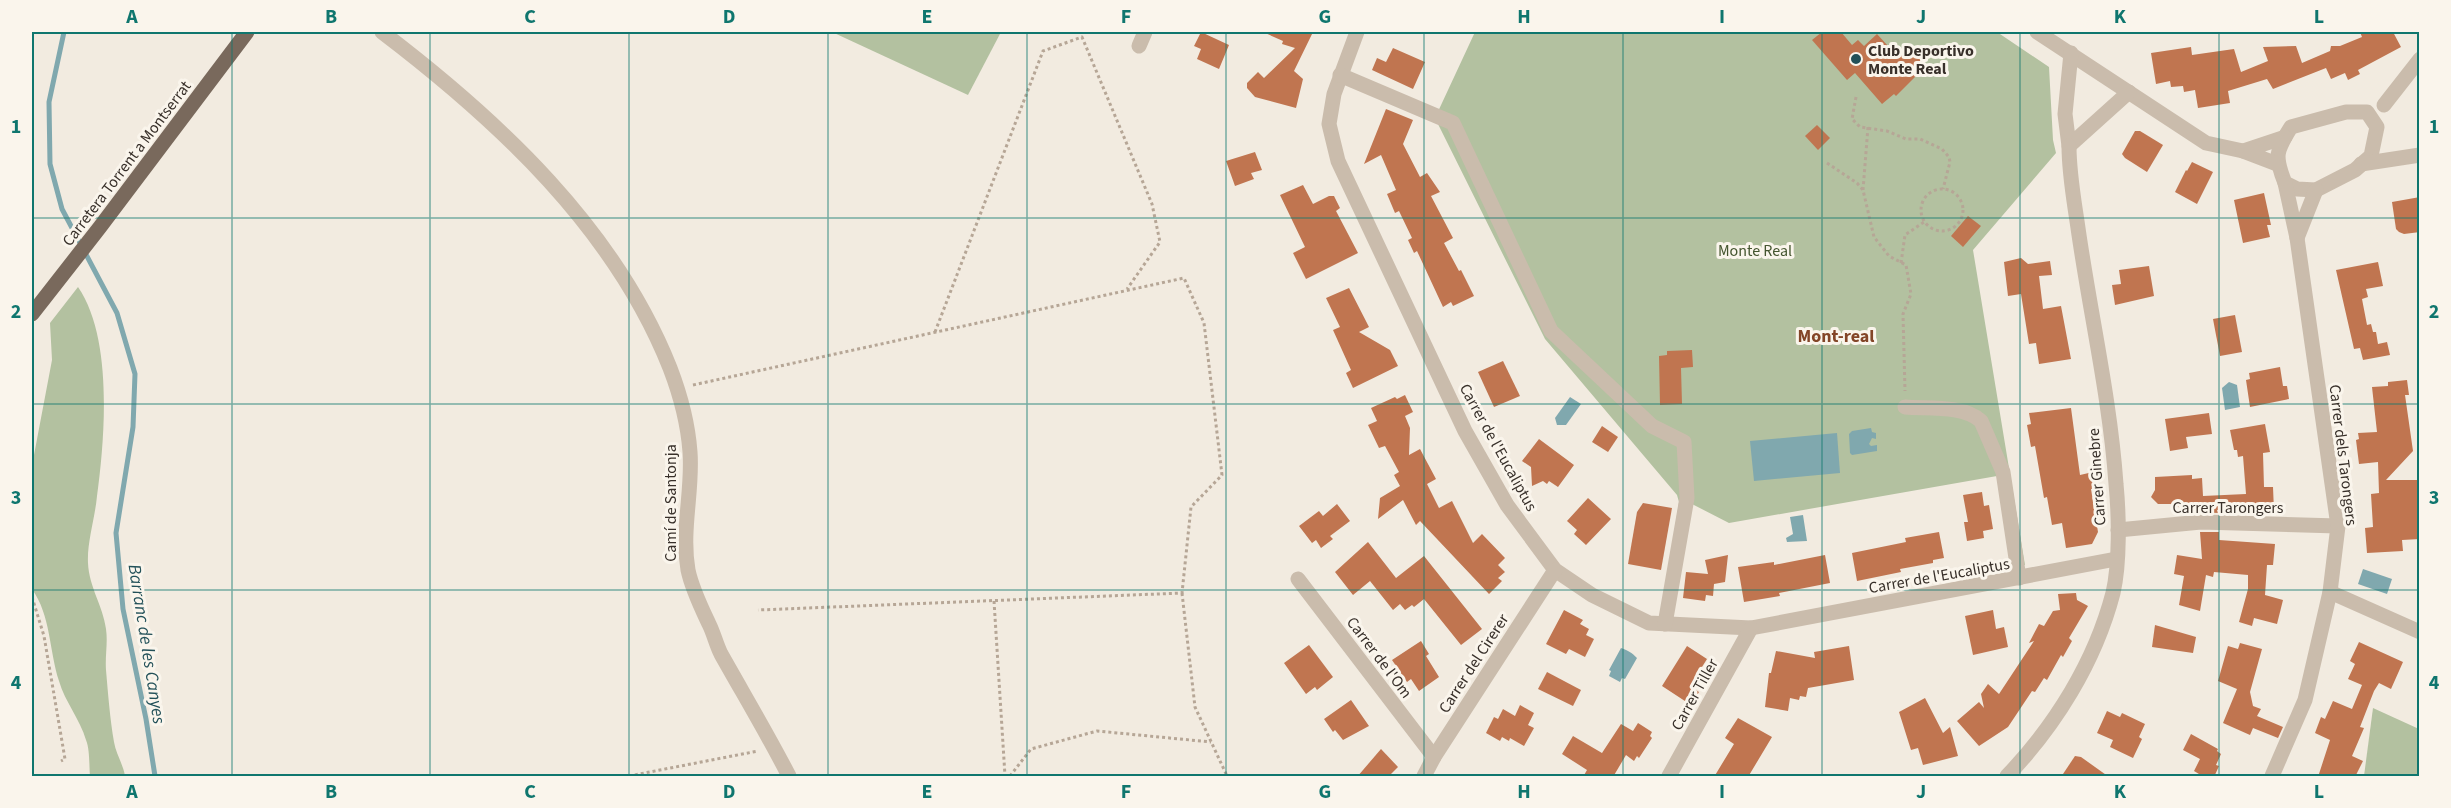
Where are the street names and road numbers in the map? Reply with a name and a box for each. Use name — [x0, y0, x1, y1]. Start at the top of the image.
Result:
street label: Carretera Torrent a Montserrat — [57, 76, 197, 251]
street label: Carrer de l'Eucaliptus — [1454, 380, 1542, 515]
street label: Carrer dels Tarongers — [2323, 383, 2363, 527]
street label: Carrer Ginebre — [2083, 427, 2111, 526]
street label: Camí de Santonja — [660, 444, 682, 562]
street label: Carrer Tarongers — [2172, 497, 2284, 519]
street label: Carrer de l'Eucaliptus — [1867, 553, 2012, 599]
street label: Carrer del Cirerer — [1434, 609, 1514, 717]
street label: Carrer de l'Om — [1341, 612, 1417, 703]
street label: Carrer Tiller — [1666, 654, 1724, 734]

